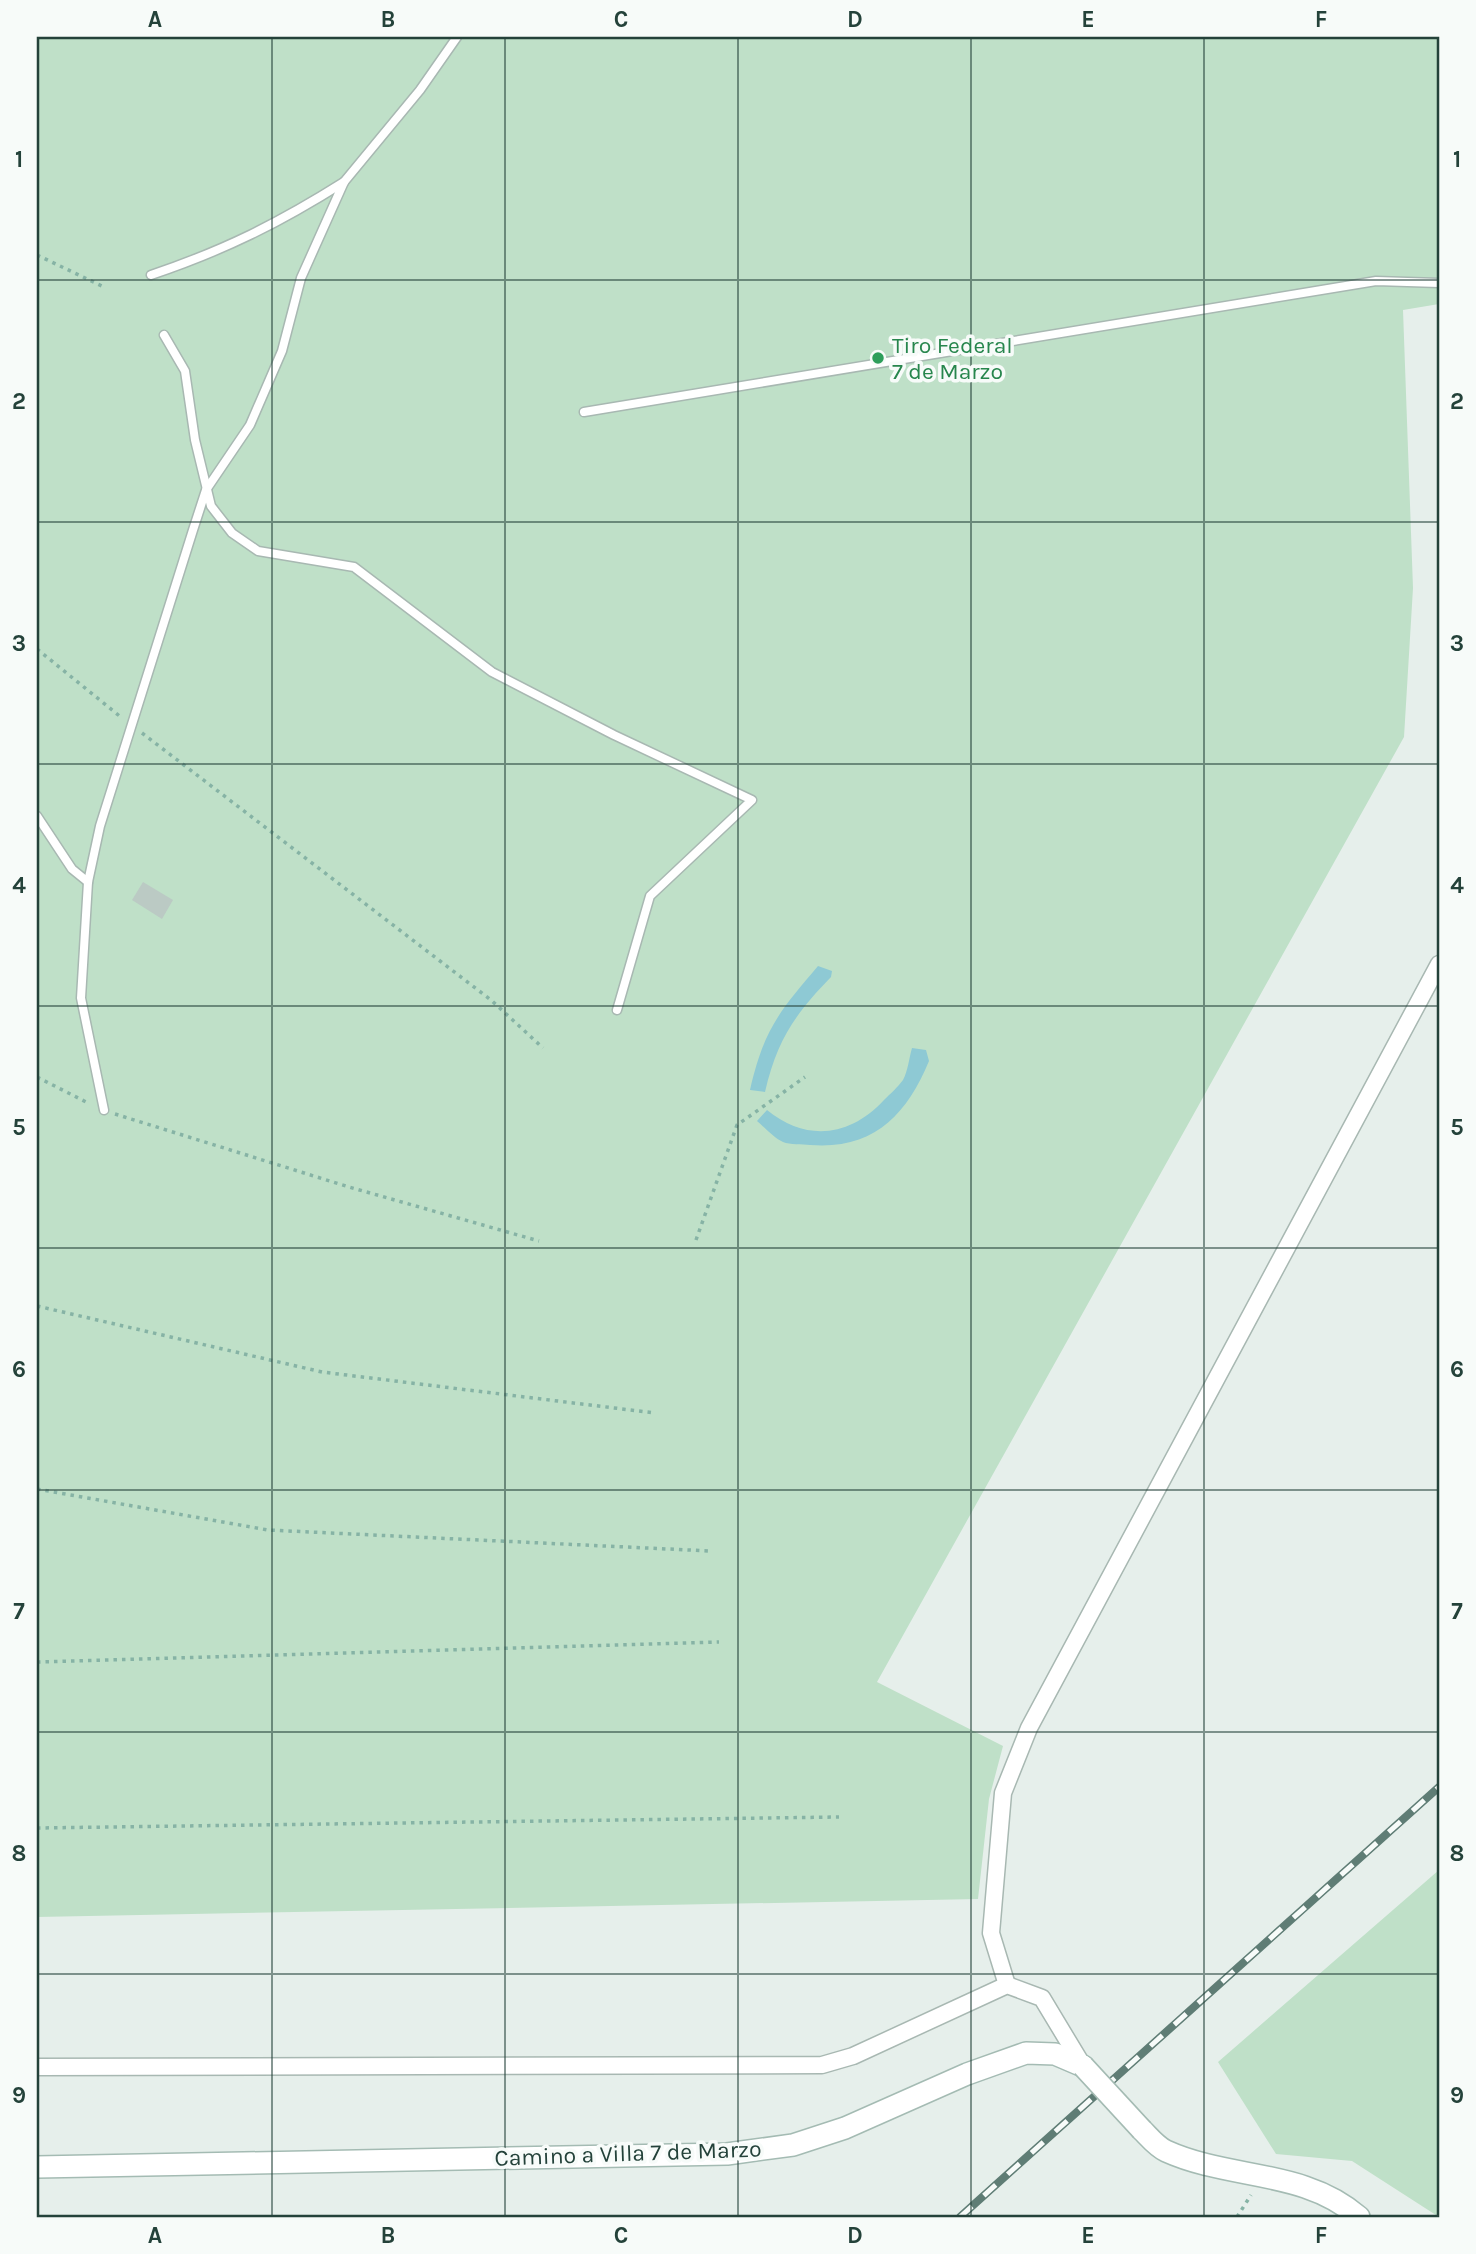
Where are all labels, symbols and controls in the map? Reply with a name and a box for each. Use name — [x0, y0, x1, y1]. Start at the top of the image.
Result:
text: A — [148, 6, 162, 33]
text: B — [381, 6, 395, 33]
text: C — [614, 6, 628, 33]
text: D — [847, 6, 863, 33]
text: E — [1081, 6, 1095, 33]
text: F — [1315, 6, 1327, 33]
text: 1 — [15, 146, 23, 173]
text: 1 — [1453, 146, 1461, 173]
place label: Tiro Federal 7 de Marzo — [892, 332, 1013, 385]
marker: Tiro Federal 7 de Marzo — [870, 350, 886, 366]
text: 2 — [12, 388, 26, 415]
text: 2 — [1450, 388, 1464, 415]
text: 3 — [12, 630, 26, 657]
text: 3 — [1450, 630, 1464, 657]
text: 4 — [12, 872, 26, 899]
text: 4 — [1450, 872, 1464, 899]
text: 5 — [12, 1114, 26, 1141]
text: 5 — [1450, 1114, 1464, 1141]
text: 6 — [12, 1356, 26, 1383]
text: 6 — [1450, 1356, 1464, 1383]
text: 7 — [13, 1598, 25, 1625]
text: 7 — [1451, 1598, 1463, 1625]
text: 8 — [12, 1840, 26, 1867]
text: 8 — [1450, 1840, 1464, 1867]
text: 9 — [12, 2082, 26, 2109]
text: 9 — [1450, 2082, 1464, 2109]
street label: Camino a Villa 7 de Marzo — [494, 2135, 762, 2172]
text: A — [148, 2222, 162, 2249]
text: B — [381, 2222, 395, 2249]
text: C — [614, 2222, 628, 2249]
text: D — [847, 2222, 863, 2249]
text: E — [1081, 2222, 1095, 2249]
text: F — [1315, 2222, 1327, 2249]

